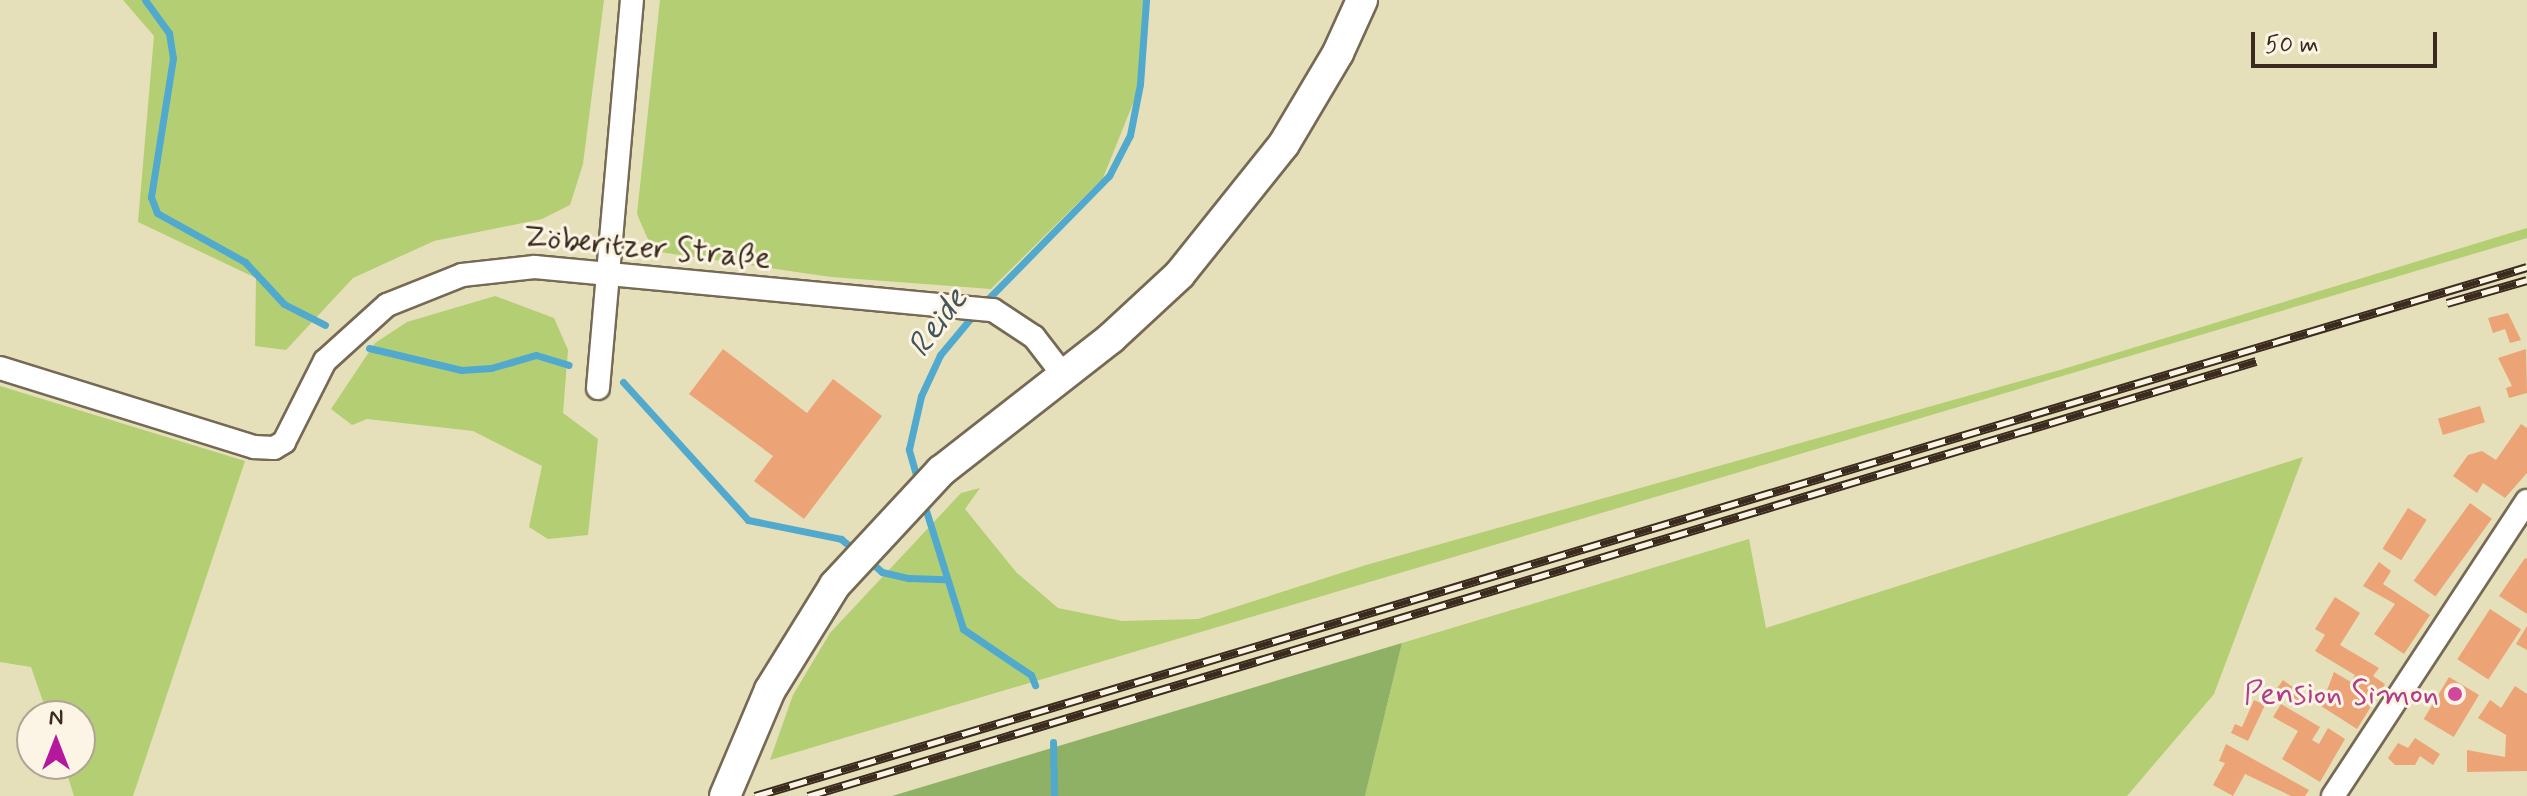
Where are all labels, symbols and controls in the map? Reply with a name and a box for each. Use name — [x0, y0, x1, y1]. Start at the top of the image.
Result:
scale bar — [2255, 16, 2441, 66]
text: 50 m — [2265, 30, 2319, 61]
street label: Zöberitzer Straße — [522, 218, 772, 278]
water label: Reide — [899, 280, 977, 366]
place label: Pension Simon — [2238, 675, 2439, 713]
marker: Pension Simon — [2446, 685, 2464, 703]
north arrow — [16, 700, 96, 780]
text: N — [49, 704, 63, 732]

